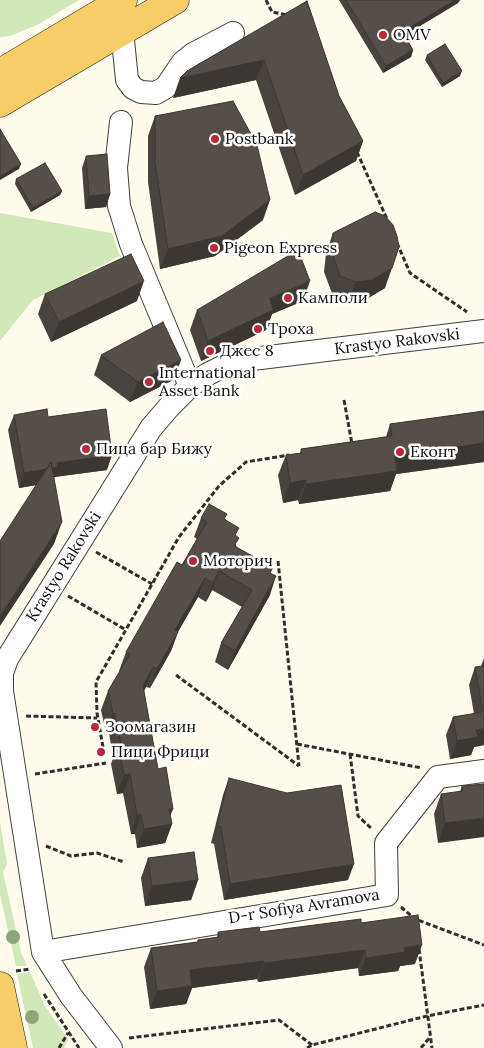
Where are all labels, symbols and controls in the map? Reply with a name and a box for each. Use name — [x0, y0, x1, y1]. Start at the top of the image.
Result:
place label: OMV — [393, 25, 431, 45]
marker: OMV — [377, 29, 389, 41]
place label: Postbank — [225, 129, 293, 149]
marker: Postbank — [209, 133, 221, 145]
place label: Pigeon Express — [224, 238, 337, 258]
marker: Pigeon Express — [208, 242, 220, 254]
place label: Камполи — [298, 288, 368, 308]
marker: Камполи — [282, 292, 294, 304]
place label: Троха — [268, 319, 314, 339]
marker: Троха — [252, 323, 264, 335]
street label: Krastyo Rakovski — [333, 325, 461, 359]
place label: Джес 8 — [220, 341, 274, 361]
marker: Джес 8 — [204, 345, 216, 357]
place label: International Asset Bank — [159, 363, 256, 401]
marker: International Asset Bank — [143, 376, 155, 388]
place label: Пица бар Бижу — [96, 439, 212, 459]
place label: Еконт — [410, 442, 456, 462]
marker: Пица бар Бижу — [80, 443, 92, 455]
marker: Еконт — [394, 446, 406, 458]
street label: Krastyo Rakovski — [22, 508, 106, 626]
place label: Моторич — [203, 551, 273, 571]
marker: Моторич — [187, 555, 199, 567]
place label: Зоомагазин — [105, 717, 196, 737]
marker: Зоомагазин — [89, 721, 101, 733]
place label: Пици Фрици — [111, 742, 210, 762]
marker: Пици Фрици — [95, 746, 107, 758]
street label: D-r Sofiya Avramova — [227, 886, 381, 928]

